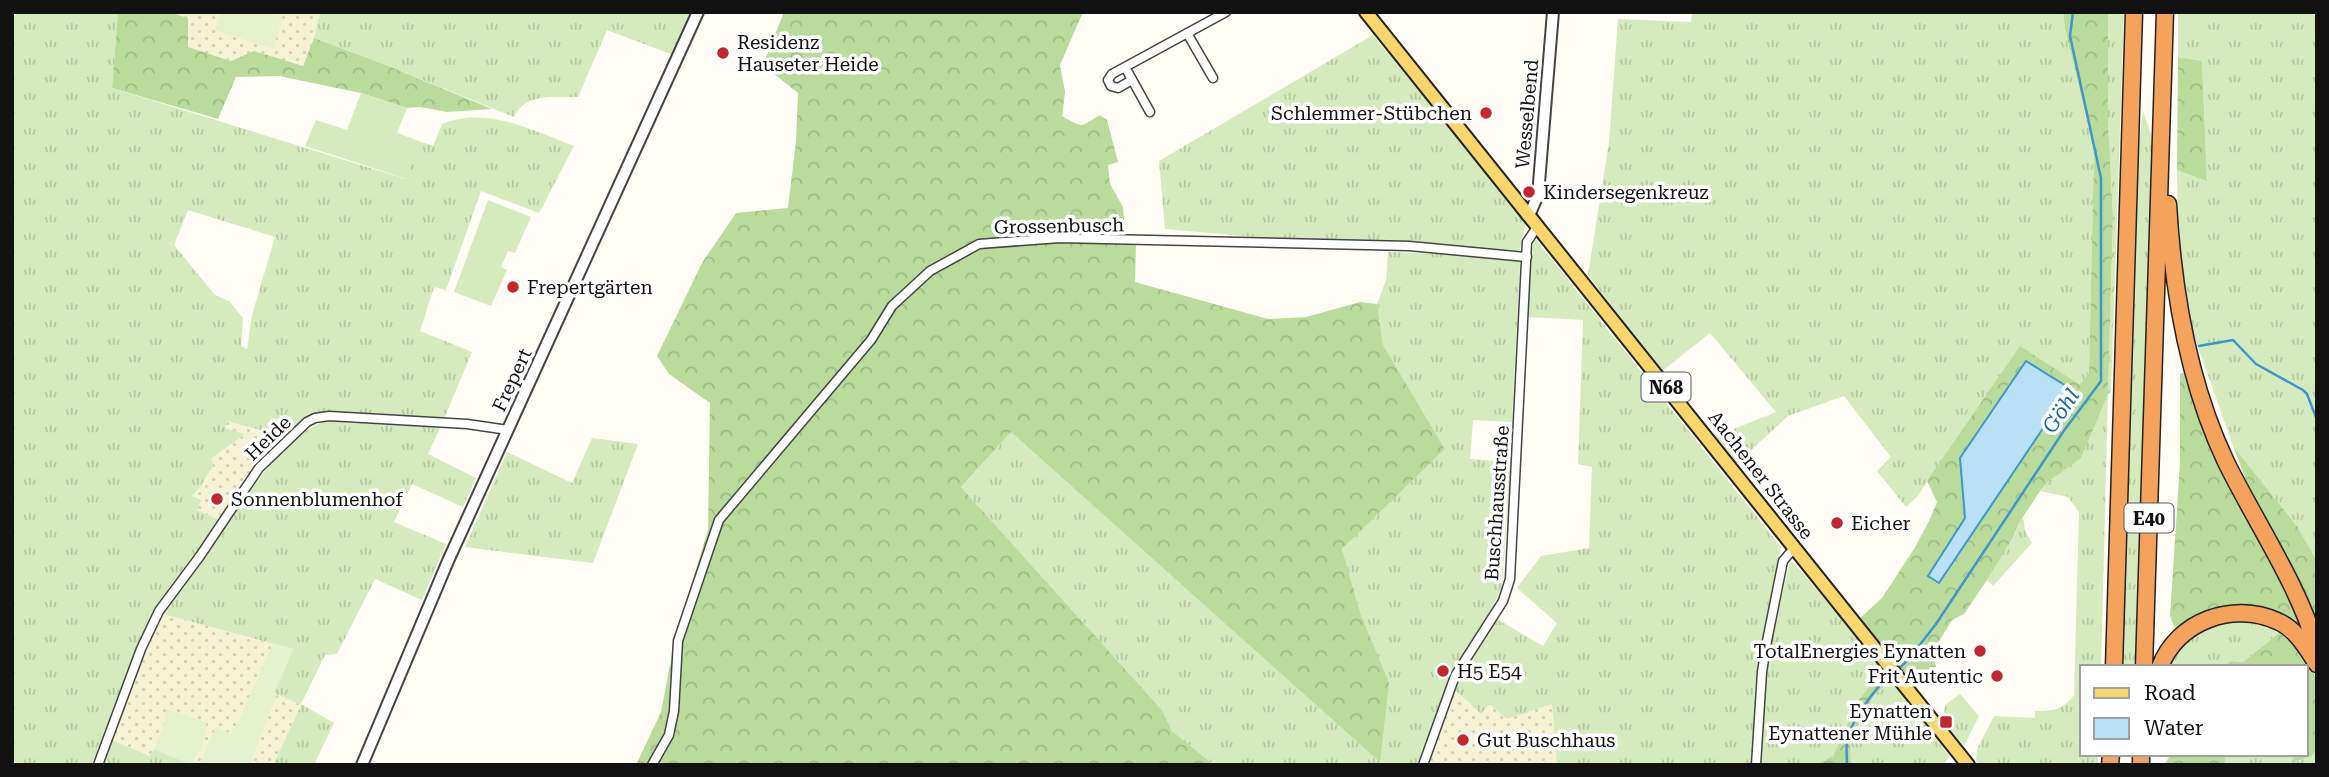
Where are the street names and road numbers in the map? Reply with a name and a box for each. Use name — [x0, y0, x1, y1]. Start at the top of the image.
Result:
street label: Wesselbend — [1511, 58, 1543, 170]
street label: Grossenbusch — [994, 213, 1124, 239]
street label: Frepert — [487, 345, 537, 415]
road number: N68 — [1642, 372, 1690, 402]
street label: Aachener Strasse — [1704, 406, 1818, 544]
street label: Heide — [240, 411, 296, 465]
street label: Buschhausstraße — [1480, 425, 1514, 581]
road number: E40 — [2124, 504, 2174, 532]

